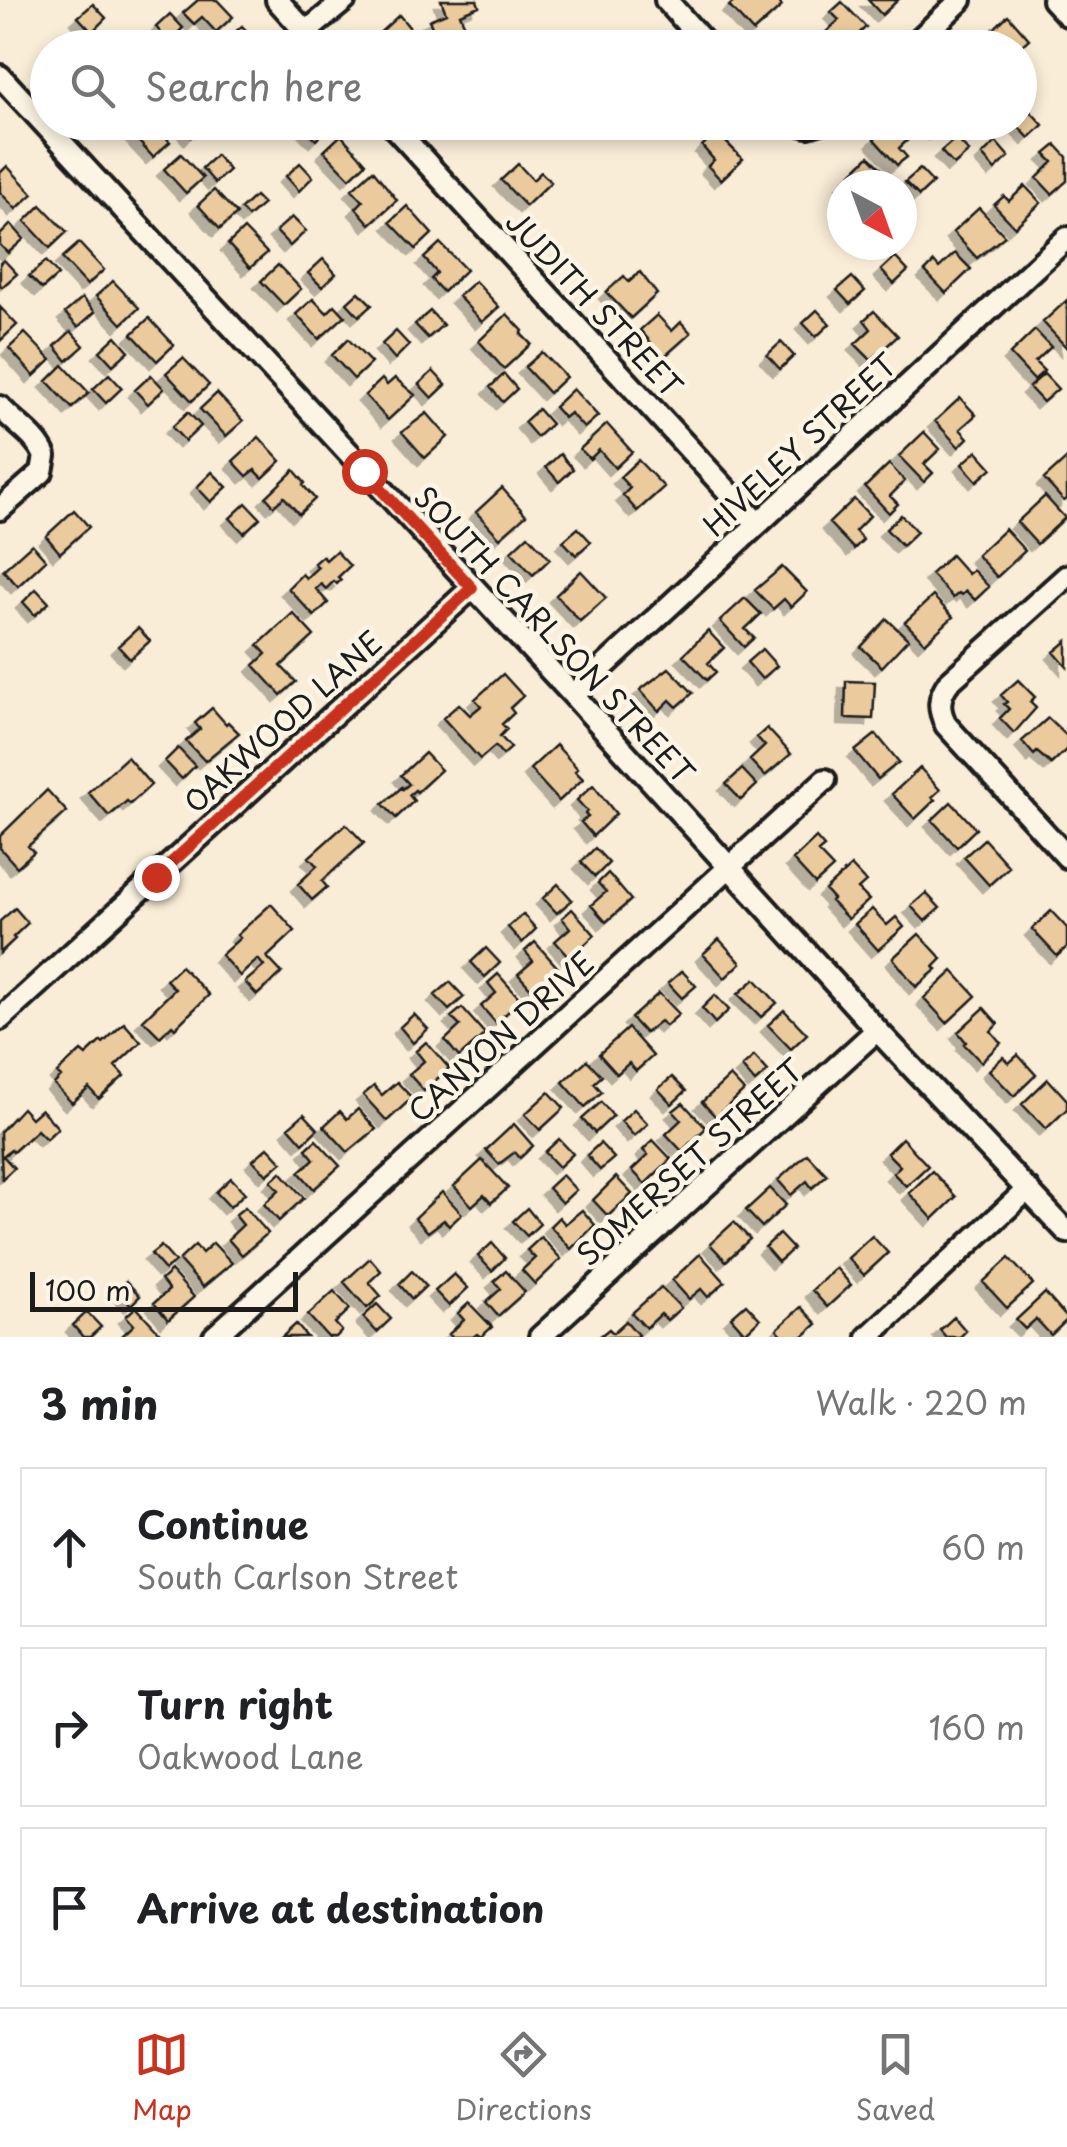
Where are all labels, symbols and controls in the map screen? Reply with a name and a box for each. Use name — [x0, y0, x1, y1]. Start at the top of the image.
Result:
search box — [30, 30, 1037, 140]
text: Search here — [145, 57, 362, 114]
icon: search — [65, 58, 120, 113]
north arrow — [827, 170, 917, 260]
street label: JUDITH STREET — [496, 200, 694, 407]
street label: HIVELEY STREET — [692, 341, 907, 546]
route start — [342, 449, 388, 495]
street label: SOUTH CARLSON STREET — [404, 475, 706, 794]
street label: OAKWOOD LANE — [173, 619, 391, 823]
route end — [134, 855, 180, 901]
street label: CANYON DRIVE — [397, 940, 603, 1132]
street label: SOMERSET STREET — [566, 1047, 813, 1275]
scale bar — [30, 1267, 298, 1312]
text: 100 m — [45, 1268, 131, 1311]
text: 3 min — [40, 1371, 158, 1434]
text: Walk · 220 m — [815, 1378, 1027, 1426]
text: Continue — [137, 1495, 308, 1552]
icon: ahead — [42, 1520, 97, 1575]
text: 60 m — [941, 1523, 1025, 1571]
text: South Carlson Street — [137, 1552, 458, 1600]
text: Turn right — [137, 1675, 333, 1732]
icon: right — [42, 1700, 97, 1755]
text: 160 m — [929, 1703, 1025, 1751]
text: Oakwood Lane — [137, 1732, 364, 1780]
text: Arrive at destination — [137, 1879, 545, 1936]
icon: arrive — [42, 1880, 97, 1935]
tab: Map — [132, 2027, 192, 2130]
tab: Directions — [456, 2027, 592, 2130]
tab: Saved — [856, 2027, 935, 2130]

